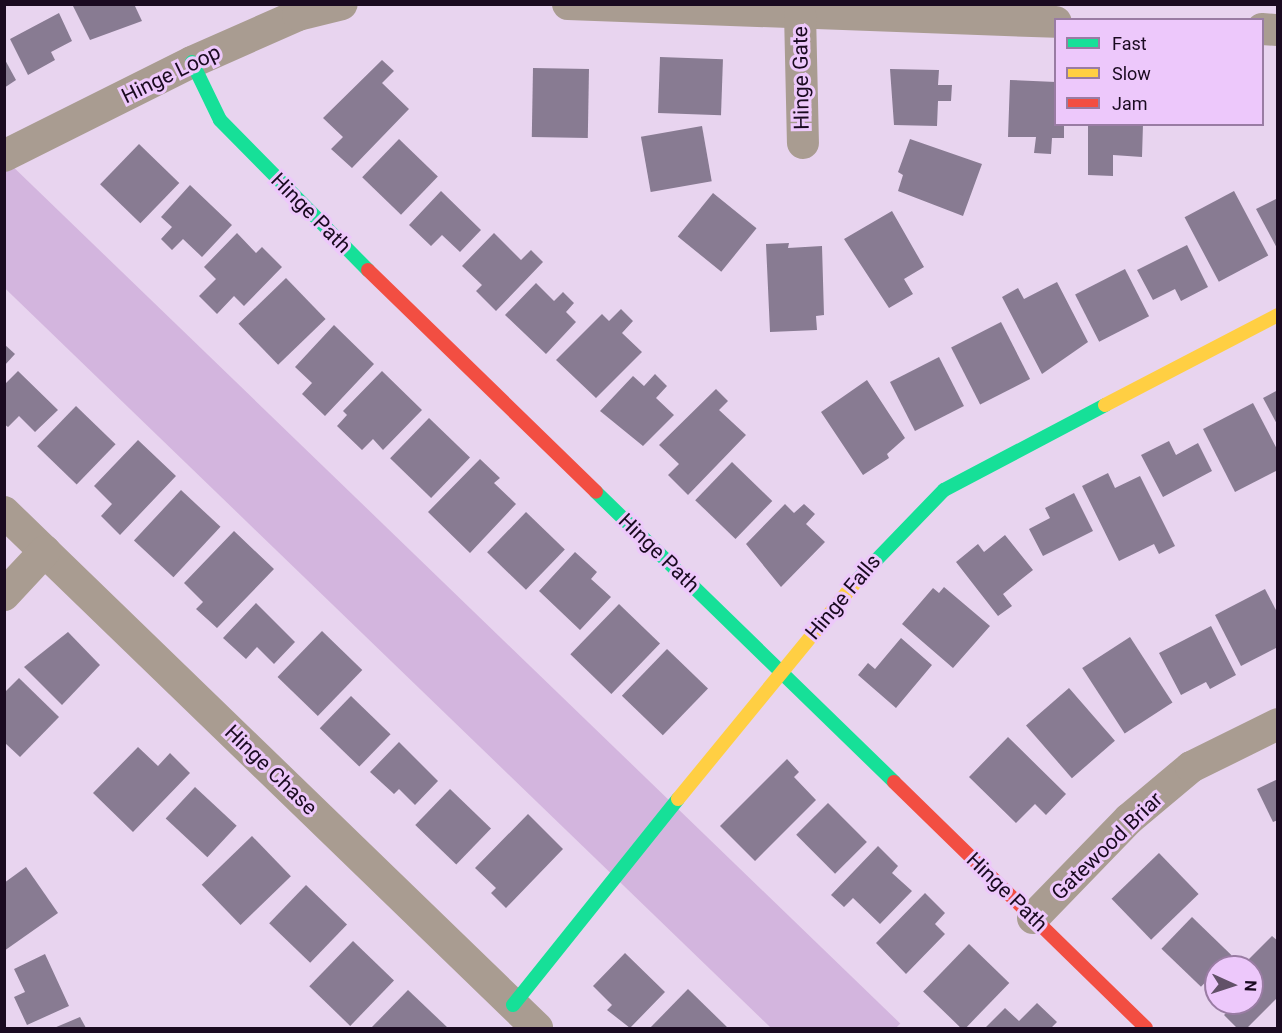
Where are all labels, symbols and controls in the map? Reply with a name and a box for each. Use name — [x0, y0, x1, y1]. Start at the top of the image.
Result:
legend — [1054, 18, 1264, 126]
street label: Hinge Gate — [787, 26, 815, 130]
text: Fast — [1112, 33, 1147, 54]
street label: Hinge Loop — [117, 39, 225, 109]
text: Slow — [1112, 63, 1151, 84]
text: Jam — [1112, 93, 1148, 114]
street label: Hinge Path — [266, 168, 356, 258]
street label: Hinge Path — [613, 508, 705, 598]
street label: Hinge Falls — [800, 549, 886, 645]
street label: Hinge Chase — [220, 720, 322, 820]
street label: Gatewood Briar — [1046, 787, 1168, 905]
street label: Hinge Path — [961, 847, 1053, 937]
north arrow — [1204, 955, 1264, 1015]
text: N — [1241, 980, 1260, 992]

